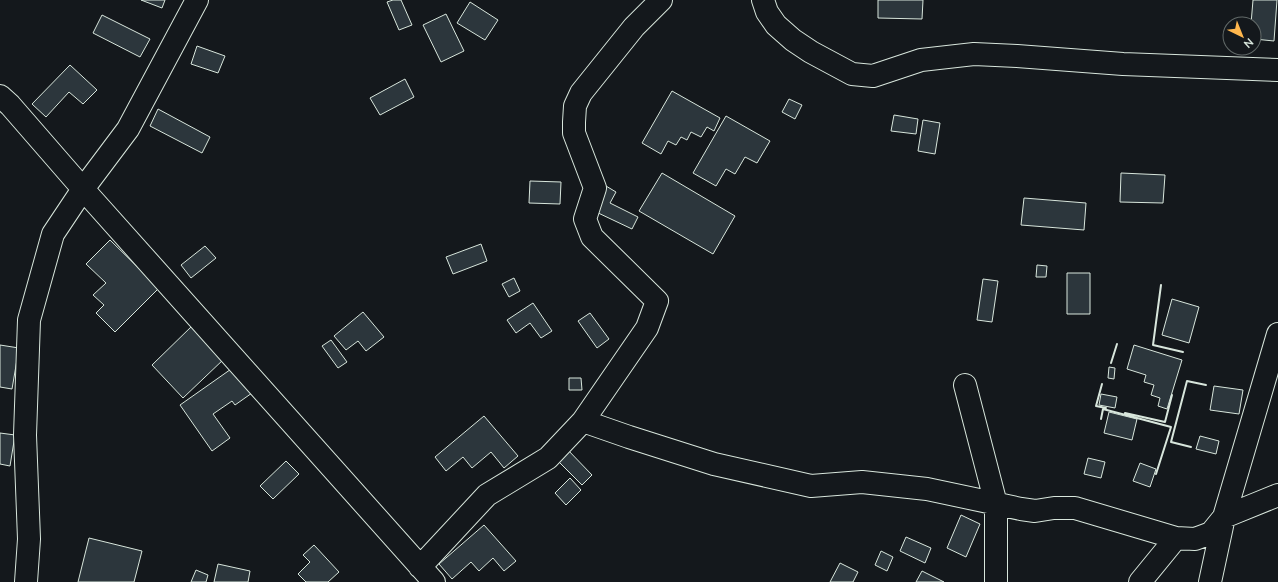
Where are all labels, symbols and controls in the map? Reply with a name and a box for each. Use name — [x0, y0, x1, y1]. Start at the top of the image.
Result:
north arrow — [1222, 16, 1262, 56]
text: N — [1240, 35, 1257, 51]

